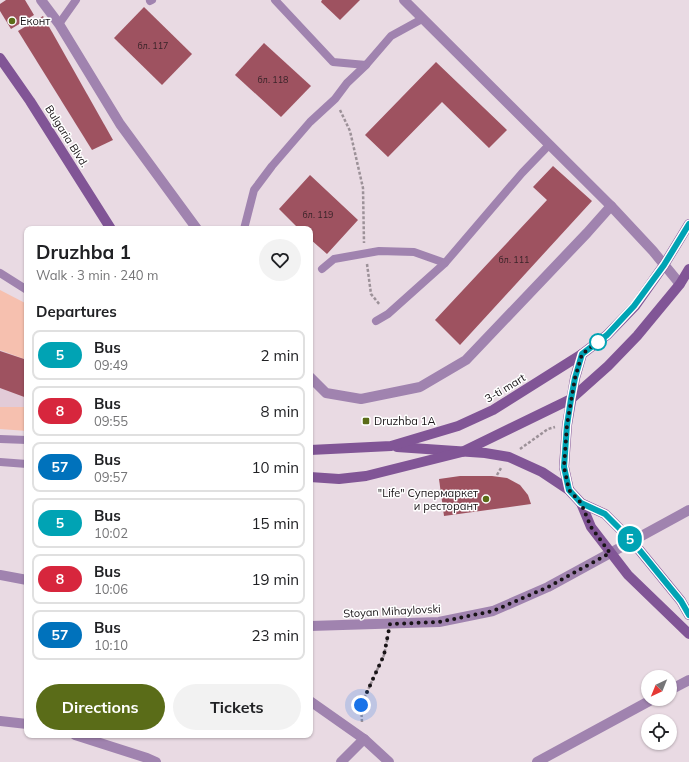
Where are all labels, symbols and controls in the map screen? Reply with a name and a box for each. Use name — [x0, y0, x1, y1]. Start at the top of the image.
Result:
place label: Еконт — [20, 14, 50, 28]
marker: Еконт — [7, 16, 17, 26]
house number: бл. 117 — [137, 40, 169, 51]
house number: бл. 118 — [257, 74, 289, 85]
street label: Bulgaria Blvd. — [42, 102, 92, 170]
house number: бл. 119 — [302, 209, 334, 220]
button: heart — [259, 239, 301, 281]
text: Druzhba 1 — [36, 240, 131, 264]
house number: бл. 111 — [498, 254, 530, 265]
text: Walk · 3 min · 240 m — [36, 267, 158, 283]
text: Departures — [36, 302, 117, 321]
unlabelled marker — [589, 333, 607, 351]
text: Bus — [94, 338, 121, 357]
text: 5 — [56, 346, 64, 364]
text: 2 min — [261, 346, 299, 365]
text: 09:49 — [94, 357, 128, 373]
street label: 3-ti mart — [482, 370, 528, 406]
text: Bus — [94, 394, 121, 413]
text: 8 — [56, 402, 64, 420]
text: 8 min — [261, 402, 299, 421]
text: 09:55 — [94, 413, 128, 429]
place label: Druzhba 1A — [374, 414, 435, 428]
marker: Druzhba 1A — [361, 416, 371, 426]
text: Bus — [94, 450, 121, 469]
text: 57 — [52, 458, 68, 476]
text: 10 min — [252, 458, 299, 477]
text: 09:57 — [94, 469, 128, 485]
place label: "Life" Супермаркет и ресторант — [378, 486, 478, 513]
marker: "Life" Супермаркет и ресторант — [481, 494, 491, 504]
text: Bus — [94, 506, 121, 525]
text: 5 — [56, 514, 64, 532]
text: 15 min — [252, 514, 299, 533]
text: 10:02 — [94, 525, 128, 541]
line badge: 5 — [617, 526, 643, 552]
text: 5 — [626, 530, 634, 548]
text: Bus — [94, 562, 121, 581]
text: 8 — [56, 570, 64, 588]
text: 19 min — [252, 570, 299, 589]
text: 10:06 — [94, 581, 128, 597]
street label: Stoyan Mihaylovski — [343, 601, 441, 621]
text: Bus — [94, 618, 121, 637]
text: 57 — [52, 626, 68, 644]
text: 23 min — [252, 626, 299, 645]
text: 10:10 — [94, 637, 128, 653]
north arrow — [641, 670, 677, 706]
map controls — [641, 670, 677, 750]
button: Directions — [36, 684, 165, 730]
button: Tickets — [173, 684, 301, 730]
your location — [351, 695, 371, 715]
button: locate — [641, 714, 677, 750]

